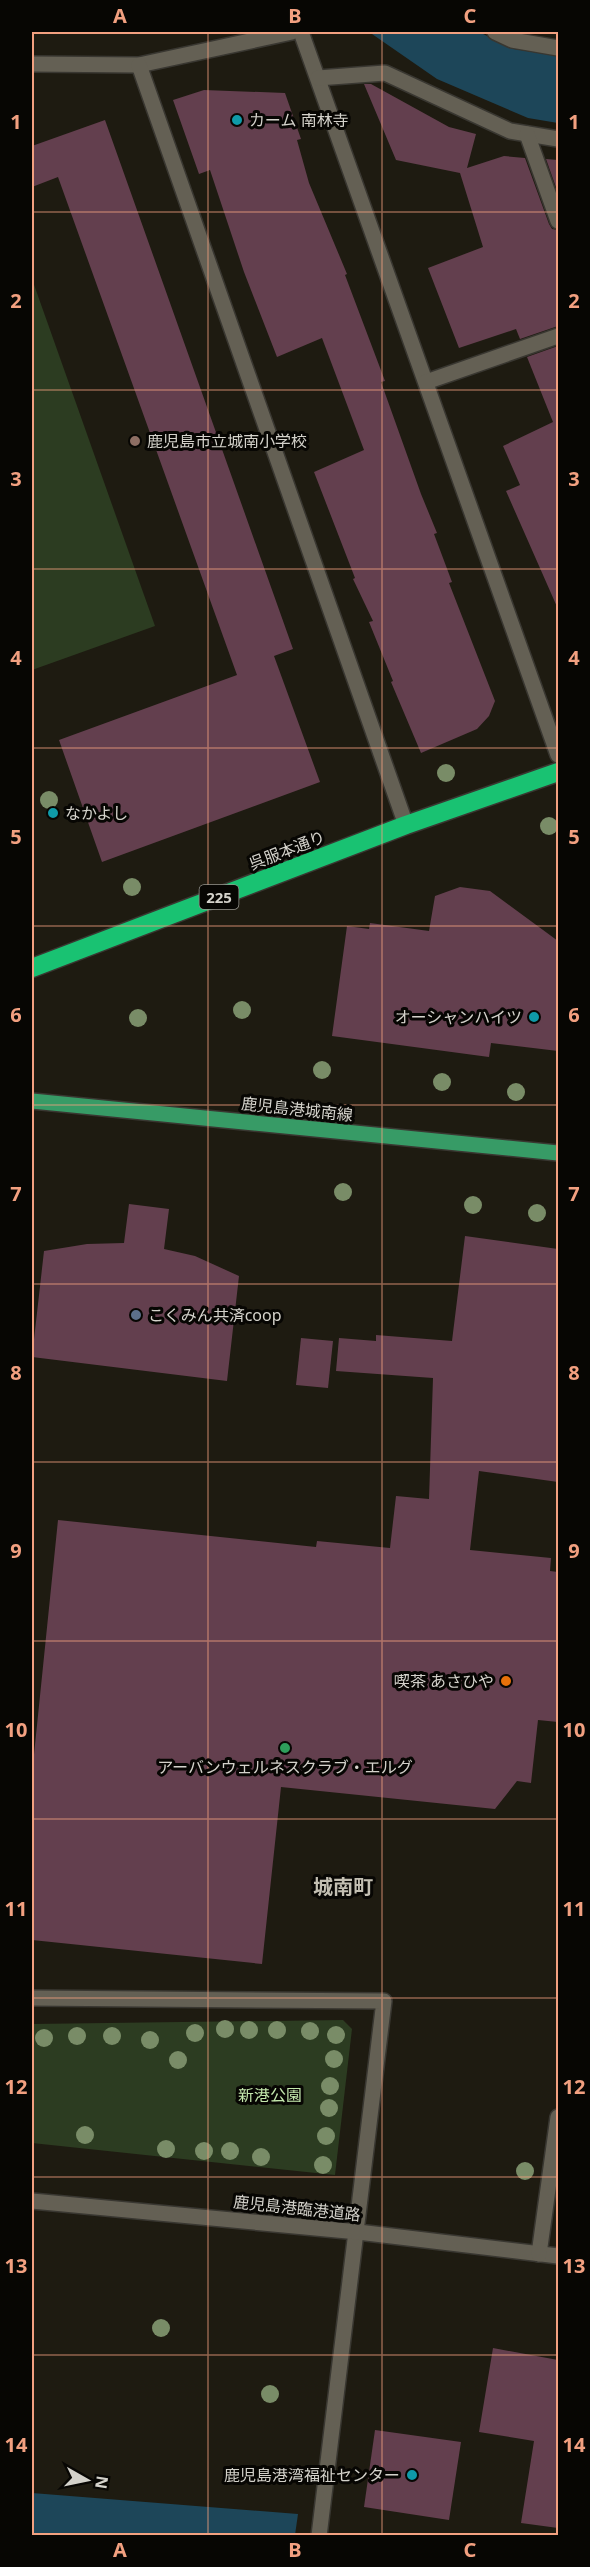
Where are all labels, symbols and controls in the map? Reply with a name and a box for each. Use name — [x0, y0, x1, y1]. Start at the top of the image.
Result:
text: A — [113, 2, 127, 29]
text: B — [288, 2, 302, 29]
text: C — [464, 2, 477, 29]
text: 1 — [10, 108, 22, 135]
text: 1 — [568, 108, 580, 135]
place label: カーム 南林寺 — [249, 109, 349, 131]
marker: カーム 南林寺 — [230, 113, 244, 127]
text: 2 — [10, 287, 22, 314]
text: 2 — [568, 287, 580, 314]
place label: 鹿児島市立城南小学校 — [147, 430, 307, 452]
marker: 鹿児島市立城南小学校 — [128, 434, 142, 448]
text: 3 — [10, 465, 22, 492]
text: 3 — [568, 465, 580, 492]
text: 4 — [10, 644, 22, 671]
text: 4 — [568, 644, 580, 671]
place label: なかよし — [65, 802, 128, 824]
marker: なかよし — [46, 806, 60, 820]
text: 5 — [10, 823, 22, 850]
text: 5 — [568, 823, 580, 850]
street label: 呉服本通り — [246, 825, 328, 875]
road number: 225 — [200, 885, 238, 909]
text: 6 — [10, 1001, 22, 1028]
text: 6 — [568, 1001, 580, 1028]
place label: オーシャンハイツ — [395, 1006, 522, 1028]
marker: オーシャンハイツ — [527, 1010, 541, 1024]
street label: 鹿児島港城南線 — [240, 1092, 354, 1126]
text: 7 — [10, 1180, 22, 1207]
text: 7 — [568, 1180, 580, 1207]
place label: こくみん共済coop — [148, 1304, 282, 1326]
marker: こくみん共済coop — [129, 1308, 143, 1322]
text: 8 — [10, 1359, 22, 1386]
text: 8 — [568, 1359, 580, 1386]
text: 9 — [10, 1537, 22, 1564]
text: 9 — [568, 1537, 580, 1564]
place label: 喫茶 あさひや — [394, 1670, 494, 1692]
marker: 喫茶 あさひや — [499, 1674, 513, 1688]
text: 10 — [5, 1716, 27, 1743]
text: 10 — [563, 1716, 585, 1743]
marker: アーバンウェルネスクラブ・エルグ — [278, 1741, 292, 1755]
place label: アーバンウェルネスクラブ・エルグ — [157, 1756, 413, 1778]
district label: 城南町 — [313, 1873, 373, 1900]
text: 11 — [5, 1895, 27, 1922]
text: 11 — [563, 1895, 585, 1922]
text: 12 — [5, 2073, 27, 2100]
text: 12 — [563, 2073, 585, 2100]
park label: 新港公園 — [238, 2084, 302, 2106]
street label: 鹿児島港臨港道路 — [232, 2190, 362, 2226]
text: 13 — [5, 2252, 27, 2279]
text: 13 — [563, 2252, 585, 2279]
text: 14 — [5, 2431, 28, 2458]
text: 14 — [563, 2431, 586, 2458]
north arrow — [57, 2450, 117, 2510]
place label: 鹿児島港湾福祉センター — [224, 2464, 400, 2486]
marker: 鹿児島港湾福祉センター — [405, 2468, 419, 2482]
text: N — [90, 2474, 114, 2490]
text: A — [113, 2536, 127, 2563]
text: B — [288, 2536, 302, 2563]
text: C — [464, 2536, 477, 2563]

